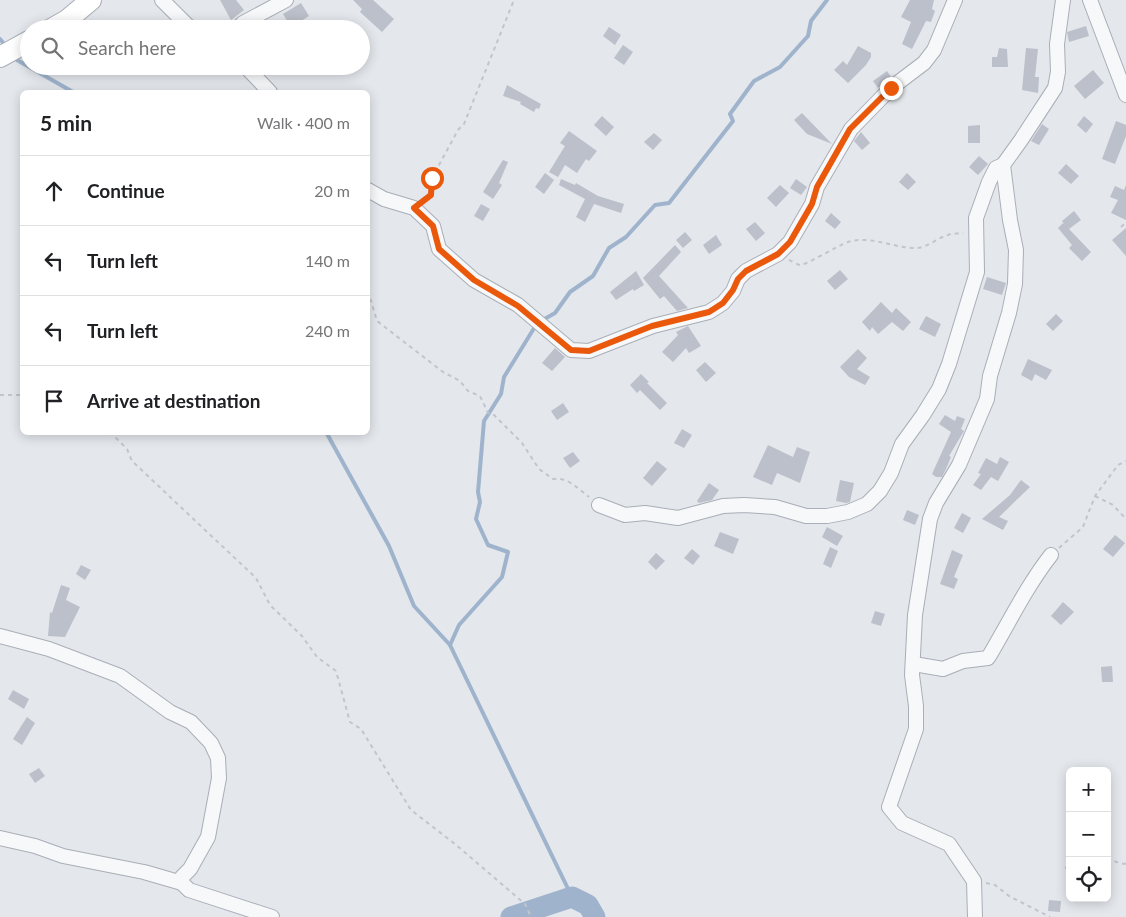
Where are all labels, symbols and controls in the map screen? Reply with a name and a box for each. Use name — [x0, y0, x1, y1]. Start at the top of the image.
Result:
search box — [20, 20, 370, 75]
icon: search — [38, 34, 66, 62]
text: Search here — [78, 36, 176, 59]
route end — [880, 77, 903, 100]
text: 5 min — [40, 110, 92, 135]
text: Walk · 400 m — [257, 113, 350, 132]
route start — [421, 167, 444, 190]
icon: ahead — [40, 177, 68, 205]
text: Continue — [87, 179, 165, 202]
text: 20 m — [314, 181, 350, 200]
icon: left — [40, 247, 68, 275]
text: Turn left — [87, 249, 158, 272]
text: 140 m — [305, 251, 350, 270]
icon: left — [40, 317, 68, 345]
text: Turn left — [87, 319, 158, 342]
text: 240 m — [305, 321, 350, 340]
icon: arrive — [40, 387, 68, 415]
text: Arrive at destination — [87, 389, 260, 412]
map controls — [1066, 767, 1111, 902]
button: + — [1066, 767, 1111, 812]
button: − — [1066, 812, 1111, 857]
button: locate — [1066, 857, 1111, 902]

